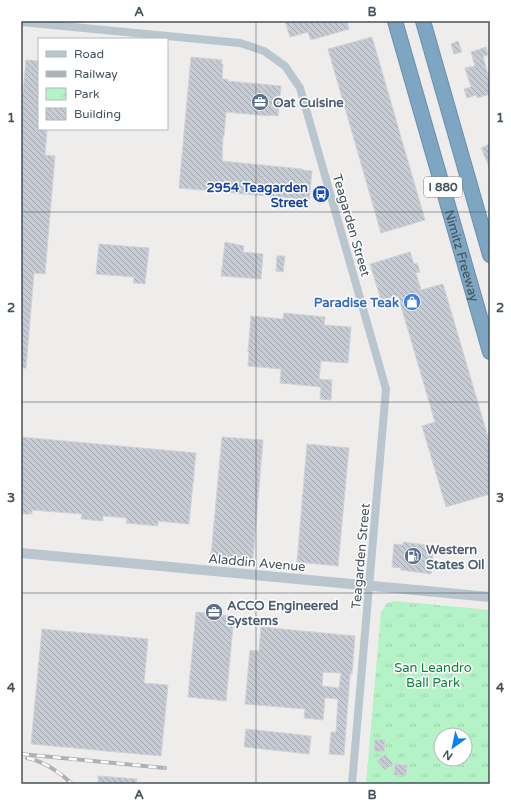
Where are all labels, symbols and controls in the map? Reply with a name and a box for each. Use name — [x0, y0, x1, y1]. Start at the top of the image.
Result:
text: A — [134, 4, 144, 20]
text: B — [367, 4, 377, 20]
legend — [38, 38, 168, 130]
text: Road — [74, 47, 104, 61]
text: Railway — [74, 67, 118, 81]
text: Park — [74, 87, 100, 101]
office icon: Oat Cuisine — [250, 92, 270, 112]
place label: Oat Cuisine — [273, 95, 344, 111]
text: Building — [74, 107, 121, 121]
text: 1 — [7, 110, 15, 126]
text: 1 — [496, 110, 504, 126]
street label: Teagarden Street — [329, 172, 373, 278]
road number: I 880 — [424, 177, 462, 197]
place label: 2954 Teagarden Street — [206, 180, 308, 211]
bus stop icon: 2954 Teagarden Street — [311, 184, 331, 204]
street label: Nimitz Freeway — [441, 208, 482, 304]
shop icon: Paradise Teak — [402, 292, 422, 312]
place label: Paradise Teak — [314, 295, 399, 311]
text: 2 — [7, 300, 15, 316]
text: 2 — [496, 300, 504, 316]
text: 3 — [7, 490, 15, 506]
text: 3 — [496, 490, 504, 506]
street label: Teagarden Street — [348, 503, 374, 610]
place label: Western States Oil — [426, 542, 485, 573]
fuel station icon: Western States Oil — [403, 546, 423, 566]
street label: Aladdin Avenue — [208, 551, 306, 575]
place label: ACCO Engineered Systems — [227, 598, 339, 629]
office icon: ACCO Engineered Systems — [204, 602, 224, 622]
park label: San Leandro Ball Park — [394, 660, 472, 691]
text: 4 — [7, 680, 16, 696]
text: 4 — [496, 680, 505, 696]
north arrow — [433, 727, 473, 767]
text: N — [441, 747, 455, 763]
text: A — [134, 787, 144, 803]
text: B — [367, 787, 377, 803]

